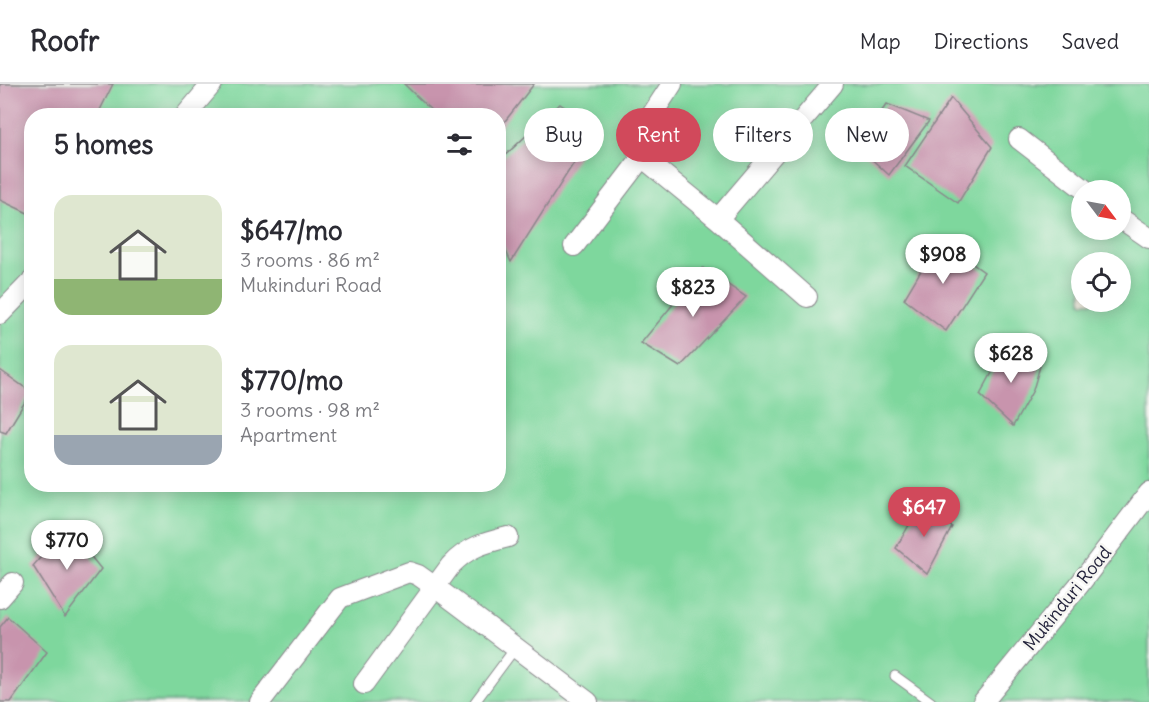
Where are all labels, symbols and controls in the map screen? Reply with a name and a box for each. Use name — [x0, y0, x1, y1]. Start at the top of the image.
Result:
text: Roofr — [30, 23, 99, 59]
text: Map — [860, 28, 901, 55]
text: Directions — [934, 28, 1028, 55]
text: Saved — [1061, 28, 1119, 55]
chip: Buy — [524, 108, 604, 162]
chip: Rent — [616, 108, 701, 162]
chip: Filters — [713, 108, 813, 162]
chip: New — [825, 108, 909, 162]
text: 5 homes — [54, 128, 153, 161]
icon: filters — [443, 128, 476, 161]
north arrow — [1071, 180, 1131, 240]
map controls — [1071, 180, 1131, 312]
text: $647/mo — [240, 214, 343, 247]
icon: home — [102, 219, 174, 291]
pin: $908 — [907, 234, 979, 285]
text: $908 — [919, 241, 967, 266]
text: 3 rooms · 86 m² — [240, 247, 380, 272]
button: locate — [1071, 252, 1131, 312]
pin: $823 — [657, 267, 729, 318]
text: Mukinduri Road — [240, 272, 382, 297]
text: $823 — [671, 274, 715, 299]
pin: $628 — [975, 333, 1047, 384]
text: $628 — [988, 340, 1034, 365]
text: $770/mo — [240, 364, 343, 397]
icon: home — [102, 369, 174, 441]
text: 3 rooms · 98 m² — [240, 397, 380, 422]
text: Apartment — [240, 422, 337, 447]
pin: $647 — [888, 487, 960, 538]
text: $647 — [902, 494, 946, 519]
pin: $770 — [31, 520, 103, 571]
text: $770 — [45, 527, 89, 552]
street label: Mukinduri Road — [1018, 541, 1116, 655]

